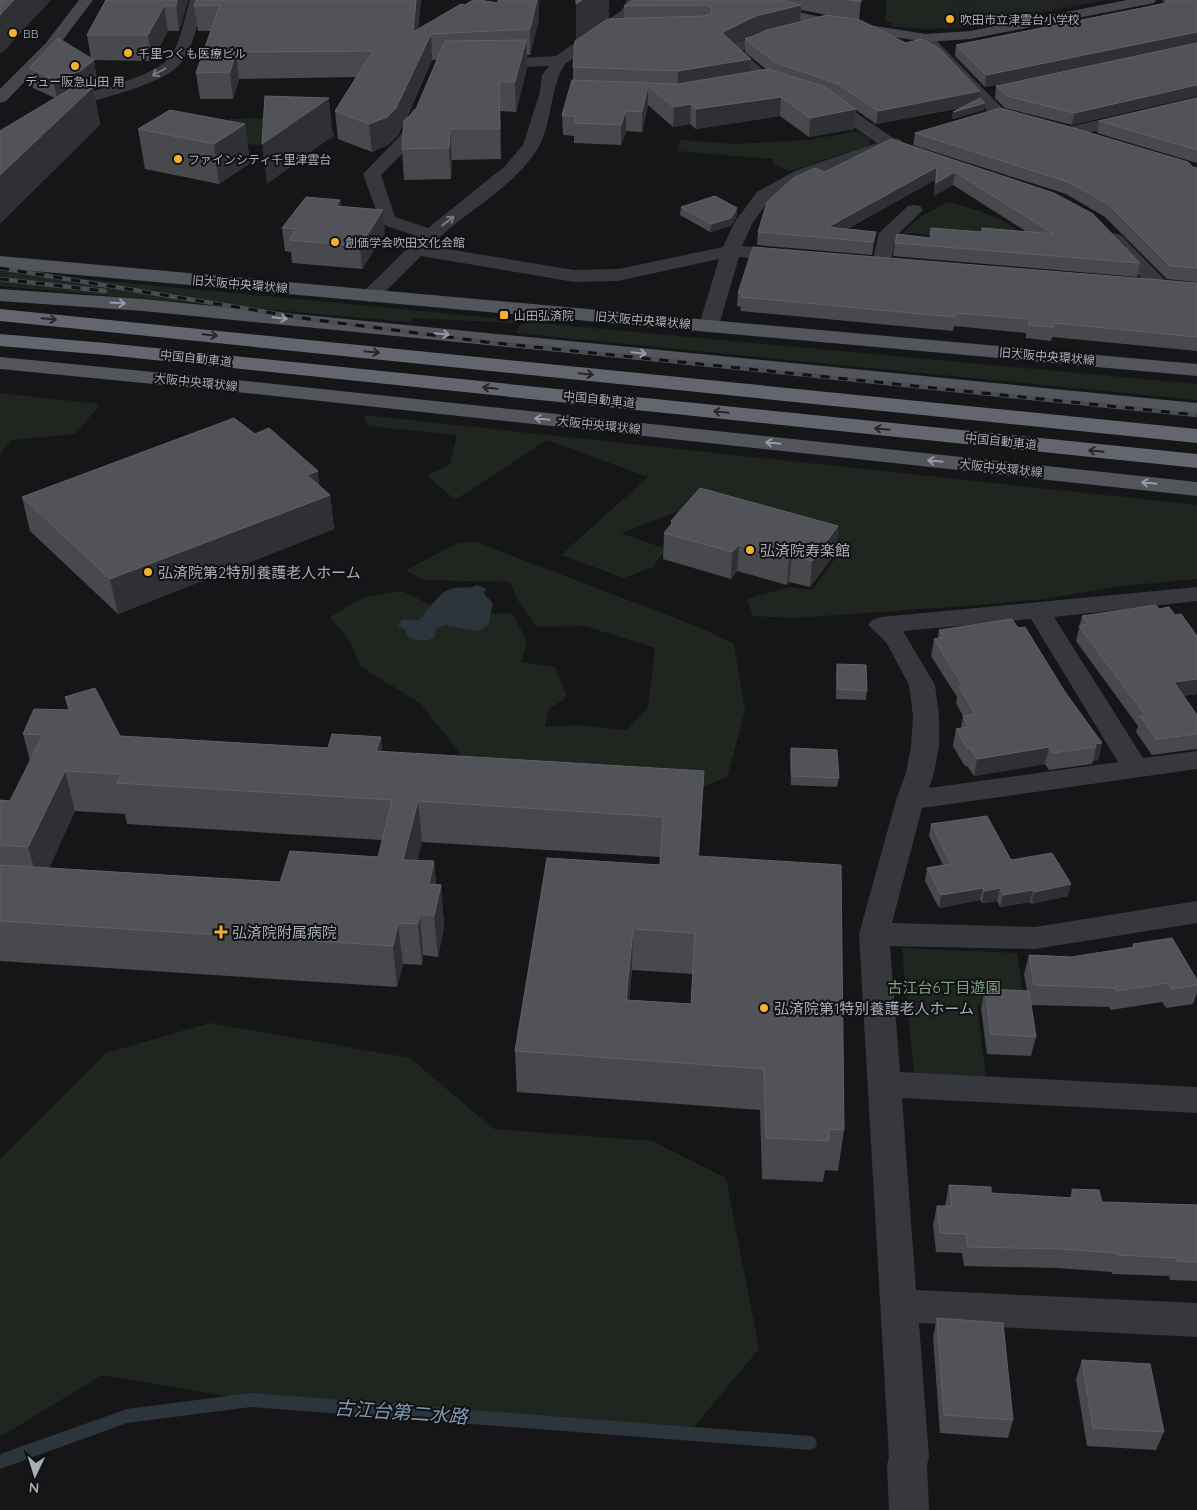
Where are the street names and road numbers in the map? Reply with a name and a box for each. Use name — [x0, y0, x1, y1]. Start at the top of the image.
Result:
street label: 旧大阪中央環状線 — [192, 272, 288, 296]
street label: 旧大阪中央環状線 — [595, 308, 691, 332]
street label: 旧大阪中央環状線 — [999, 344, 1095, 368]
street label: 中国自動車道 — [159, 347, 233, 369]
street label: 大阪中央環状線 — [153, 370, 239, 394]
street label: 中国自動車道 — [562, 388, 636, 410]
street label: 大阪中央環状線 — [556, 413, 642, 437]
street label: 中国自動車道 — [964, 430, 1038, 452]
street label: 大阪中央環状線 — [958, 456, 1044, 480]

